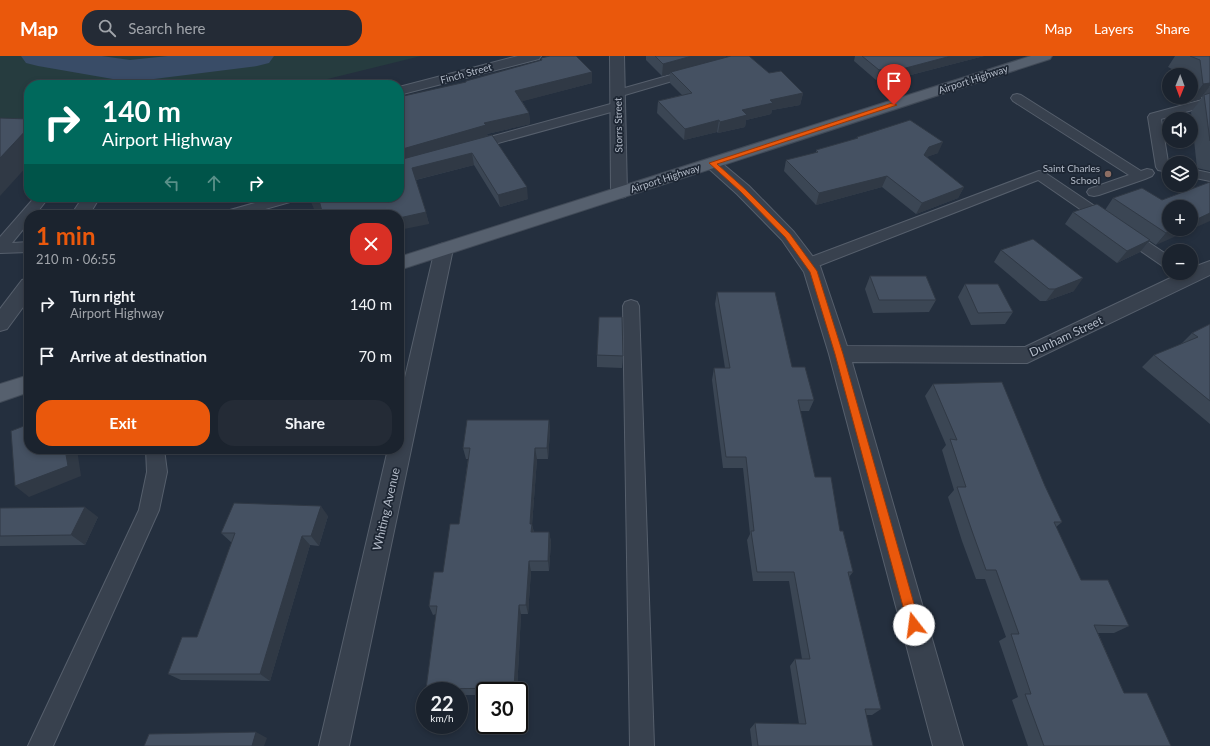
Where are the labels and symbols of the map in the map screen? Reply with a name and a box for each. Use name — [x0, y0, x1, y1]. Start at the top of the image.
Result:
street label: Finch Street — [439, 60, 493, 86]
street label: Airport Highway — [937, 62, 1010, 96]
pin — [877, 64, 911, 105]
north arrow — [1162, 68, 1198, 104]
street label: Storrs Street — [612, 97, 624, 153]
street label: Airport Highway — [629, 161, 702, 195]
place label: Saint Charles School — [1043, 162, 1100, 186]
marker: Saint Charles School — [1103, 169, 1113, 179]
street label: Dunham Street — [1027, 312, 1106, 360]
street label: Whiting Avenue — [369, 466, 403, 552]
position arrow — [893, 604, 935, 646]
speed limit sign: 30 — [476, 682, 528, 734]

